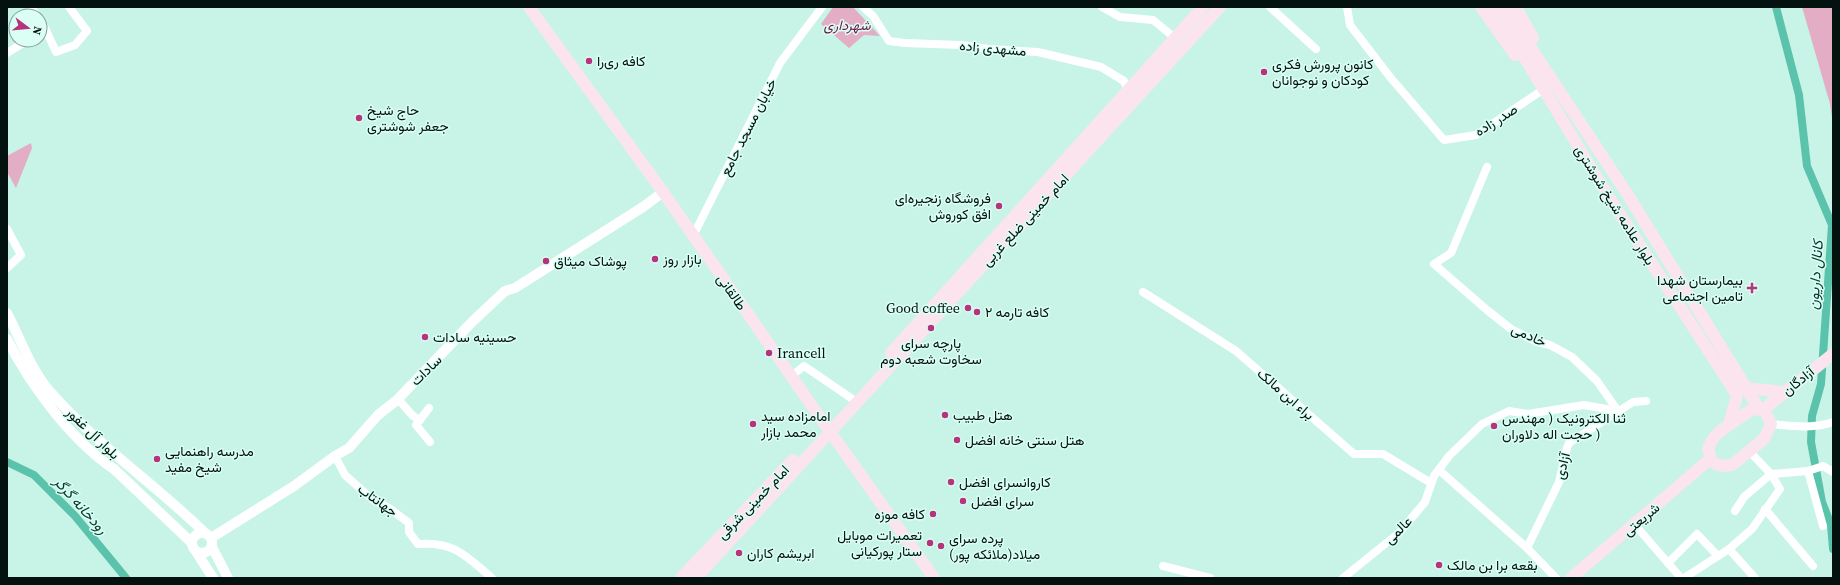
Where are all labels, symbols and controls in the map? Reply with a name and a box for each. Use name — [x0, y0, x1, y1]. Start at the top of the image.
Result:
north arrow — [8, 8, 48, 48]
park label: شهرداری — [824, 15, 871, 35]
text: N — [29, 25, 45, 37]
street label: مشهدی زاده — [959, 35, 1027, 61]
place label: کافه‌ ری‌را — [597, 51, 646, 71]
place label: کانون پرورش فکری کودکان و نوجوانان — [1272, 54, 1373, 90]
marker: کافه‌ ری‌را — [584, 56, 594, 66]
marker: کانون پرورش فکری کودکان و نوجوانان — [1259, 67, 1269, 77]
street label: خیابان مسجد جامع — [715, 75, 782, 180]
street label: صدر زاده — [1471, 99, 1522, 141]
place label: حاج شیخ جعفر شوشتری — [367, 100, 449, 136]
marker: حاج شیخ جعفر شوشتری — [354, 113, 364, 123]
street label: بلوار علامه شیخ شوشتری — [1569, 141, 1660, 269]
street label: امام خمینی ضلع غربی — [977, 169, 1074, 271]
place label: فروشگاه زنجیره‌ای افق کوروش — [895, 188, 991, 224]
marker: فروشگاه زنجیره‌ای افق کوروش — [994, 201, 1004, 211]
water label: کانال داریون — [1802, 237, 1828, 311]
place label: بازار روز — [662, 249, 702, 269]
place label: پوشاک میثاق — [554, 251, 627, 271]
marker: بازار روز — [650, 254, 660, 264]
marker: پوشاک میثاق — [541, 256, 551, 266]
street label: طالقانی — [712, 270, 752, 314]
place label: بیمارستان شهدا تامین اجتماعی — [1657, 270, 1743, 306]
marker: بیمارستان شهدا تامین اجتماعی — [1746, 282, 1758, 294]
place label: Good coffee — [886, 298, 960, 318]
place label: کافه تارمه ۲ — [985, 302, 1049, 322]
marker: Good coffee — [963, 303, 973, 313]
marker: کافه تارمه ۲ — [972, 307, 982, 317]
street label: خادمی — [1508, 318, 1550, 352]
marker: پارچه سرای سخاوت شعبه دوم — [926, 323, 936, 333]
place label: حسینیه سادات — [433, 327, 517, 347]
marker: حسینیه سادات — [420, 332, 430, 342]
place label: پارچه سرای سخاوت شعبه دوم — [880, 333, 982, 369]
place label: Irancell — [777, 343, 826, 363]
marker: Irancell — [764, 348, 774, 358]
street label: سادات — [406, 350, 446, 390]
street label: آزادگان — [1778, 361, 1820, 400]
street label: براء ابن مالک — [1253, 364, 1319, 424]
street label: بلوار آل غفور — [61, 402, 124, 464]
place label: هتل طبیب — [953, 405, 1013, 425]
place label: امامزاده سید محمد بازار — [760, 406, 831, 442]
place label: ثنا الکترونیک ( مهندس حجت اله دلاوران ) — [1502, 408, 1626, 444]
marker: هتل طبیب — [940, 410, 950, 420]
marker: امامزاده سید محمد بازار — [748, 419, 758, 429]
marker: ثنا الکترونیک ( مهندس حجت اله دلاوران ) — [1489, 421, 1499, 431]
place label: هتل سنتی خانه افضل — [965, 430, 1085, 450]
marker: هتل سنتی خانه افضل — [952, 435, 962, 445]
place label: مدرسه راهنمایی شیخ مفید — [165, 441, 254, 478]
street label: آزادی — [1549, 449, 1575, 481]
marker: مدرسه راهنمایی شیخ مفید — [152, 454, 162, 464]
street label: امام خمینی شرقی — [712, 460, 794, 544]
water label: رودخانه گرگر — [49, 471, 113, 539]
place label: کاروانسرای افضل — [959, 472, 1051, 492]
marker: کاروانسرای افضل — [946, 477, 956, 487]
street label: جهانتاب — [354, 479, 402, 521]
place label: سرای افضل — [971, 491, 1034, 511]
marker: سرای افضل — [958, 496, 968, 506]
street label: شریعتی — [1618, 498, 1664, 540]
place label: کافه موزه — [874, 504, 925, 524]
marker: کافه موزه — [928, 509, 938, 519]
street label: عالمی — [1379, 511, 1417, 549]
place label: تعمیرات موبایل ستار پورکیانی — [837, 525, 922, 561]
place label: پرده سرای میلاد(ملائکه پور) — [949, 528, 1040, 564]
marker: تعمیرات موبایل ستار پورکیانی — [925, 538, 935, 548]
marker: پرده سرای میلاد(ملائکه پور) — [936, 541, 946, 551]
place label: ابریشم کاران — [747, 543, 815, 563]
marker: ابریشم کاران — [734, 548, 744, 558]
place label: بقعه برا بن مالک — [1447, 555, 1538, 575]
marker: بقعه برا بن مالک — [1434, 560, 1444, 570]

